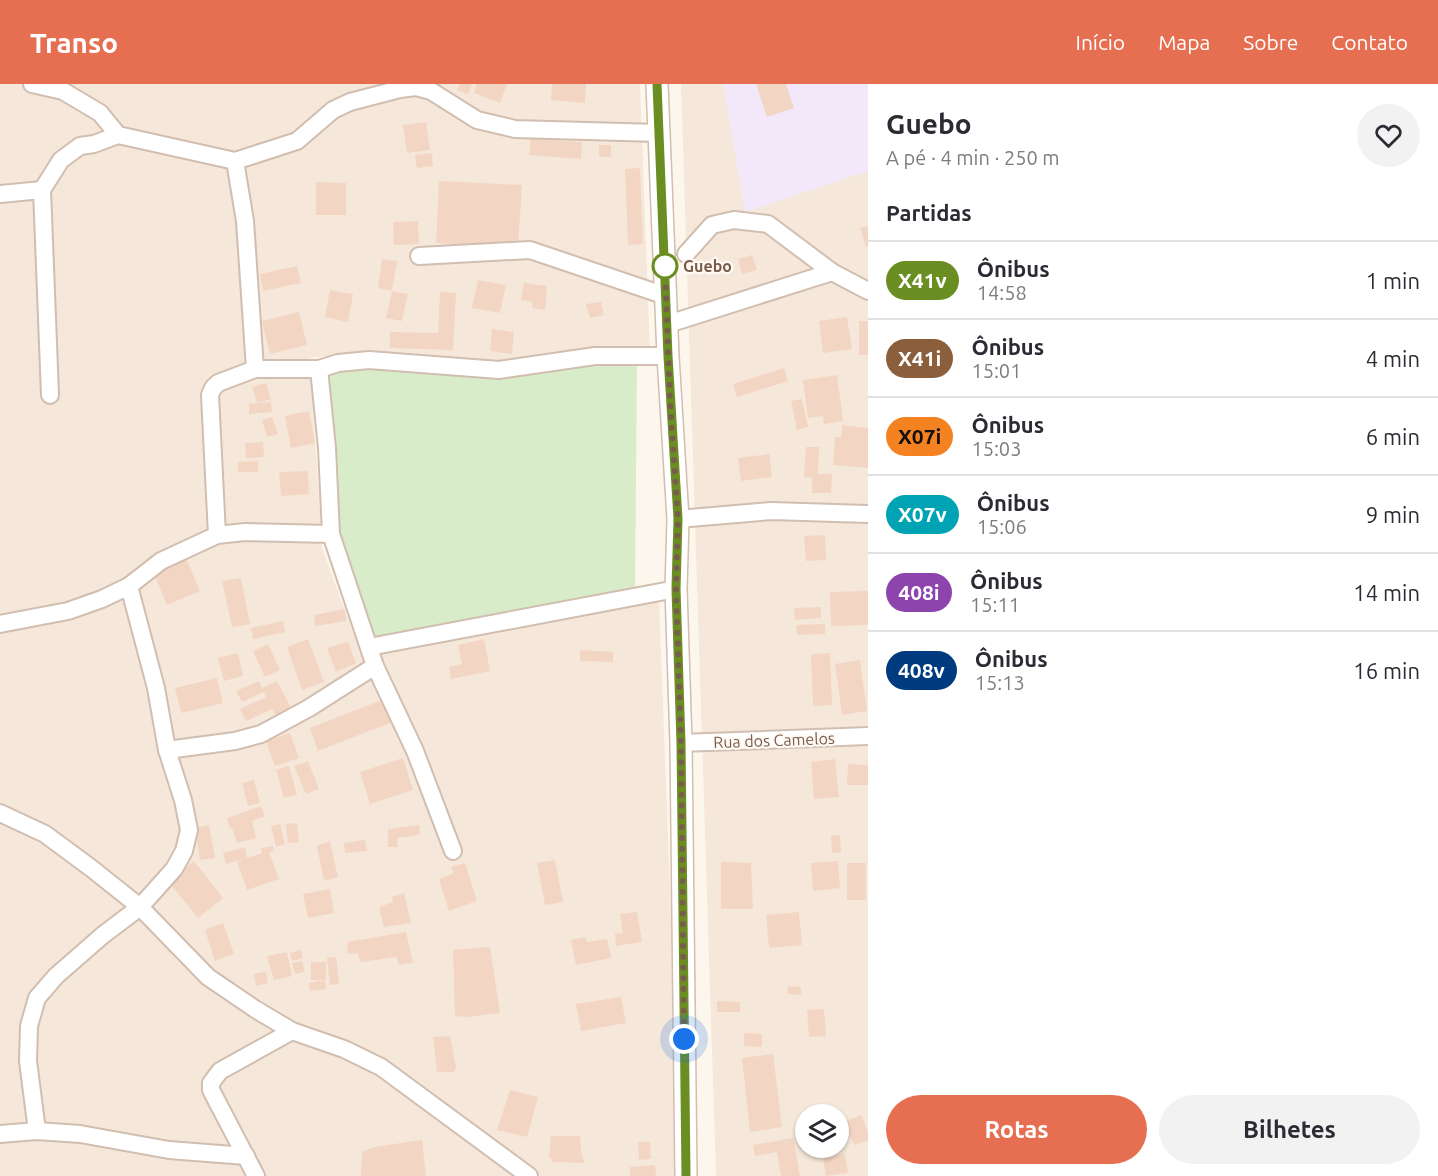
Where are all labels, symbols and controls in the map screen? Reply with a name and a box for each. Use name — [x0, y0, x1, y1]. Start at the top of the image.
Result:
text: Transo — [30, 27, 118, 58]
text: Início — [1076, 30, 1125, 54]
text: Mapa — [1158, 30, 1210, 54]
text: Sobre — [1243, 30, 1298, 54]
text: Contato — [1331, 30, 1408, 54]
button: heart — [1357, 104, 1420, 167]
text: Guebo — [886, 108, 972, 139]
text: A pé · 4 min · 250 m — [886, 146, 1060, 169]
text: Partidas — [886, 200, 972, 225]
marker: Guebo — [652, 253, 678, 279]
text: Ônibus — [977, 256, 1050, 281]
place label: Guebo — [683, 257, 732, 275]
text: X41v — [898, 268, 947, 292]
text: 1 min — [1366, 268, 1420, 293]
text: 14:58 — [977, 281, 1027, 304]
text: Ônibus — [971, 334, 1044, 359]
text: X41i — [898, 346, 941, 370]
text: 4 min — [1366, 346, 1420, 371]
text: 15:01 — [971, 359, 1021, 382]
text: Ônibus — [971, 412, 1044, 437]
text: X07i — [898, 424, 941, 448]
text: 6 min — [1366, 424, 1420, 449]
text: 15:03 — [971, 437, 1021, 460]
text: Ônibus — [977, 490, 1050, 515]
text: X07v — [898, 502, 947, 526]
text: 9 min — [1366, 502, 1420, 527]
text: 15:06 — [977, 515, 1027, 538]
text: Ônibus — [970, 568, 1043, 593]
text: 408i — [898, 580, 940, 604]
text: 14 min — [1353, 580, 1420, 605]
text: 15:11 — [970, 593, 1020, 616]
text: Ônibus — [975, 646, 1048, 671]
text: 408v — [898, 658, 945, 682]
text: 16 min — [1353, 658, 1420, 683]
text: 15:13 — [975, 671, 1025, 694]
street label: Rua dos Camelos — [713, 729, 835, 751]
your location — [669, 1024, 699, 1054]
button: Rotas — [886, 1095, 1147, 1164]
button: Bilhetes — [1159, 1095, 1420, 1164]
map controls — [795, 1104, 849, 1158]
button: layers — [795, 1104, 849, 1158]

